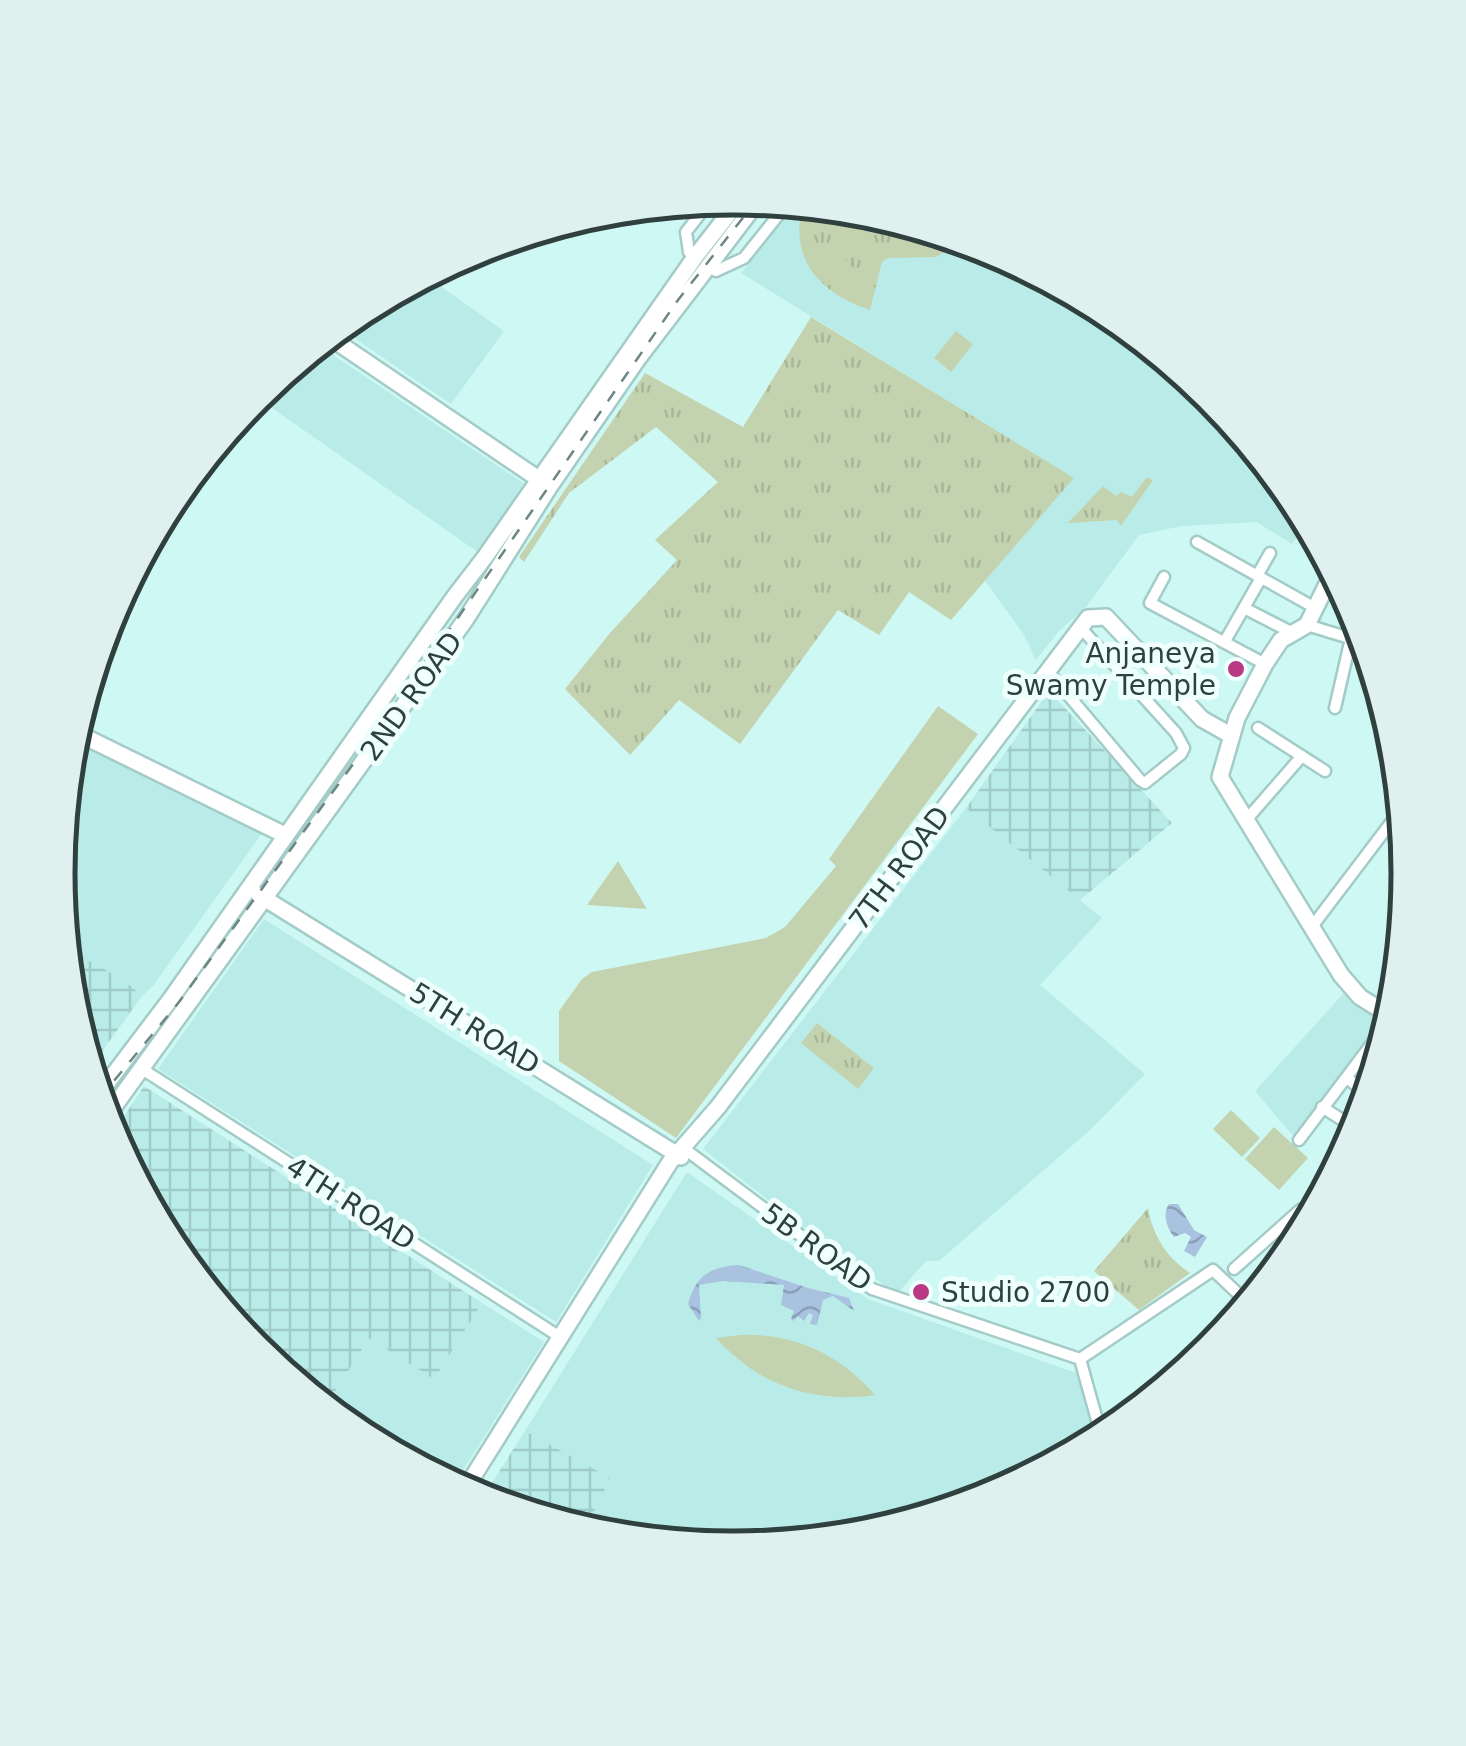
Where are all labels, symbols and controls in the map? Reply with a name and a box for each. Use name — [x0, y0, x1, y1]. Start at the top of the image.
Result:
street label: 2ND ROAD — [354, 626, 469, 767]
place label: Anjaneya Swamy Temple — [1006, 637, 1216, 702]
marker: Anjaneya Swamy Temple — [1225, 658, 1247, 680]
street label: 7TH ROAD — [842, 800, 957, 937]
street label: 5TH ROAD — [404, 976, 546, 1081]
street label: 4TH ROAD — [280, 1150, 421, 1257]
street label: 5B ROAD — [755, 1197, 878, 1298]
place label: Studio 2700 — [941, 1276, 1110, 1309]
marker: Studio 2700 — [910, 1281, 932, 1303]

